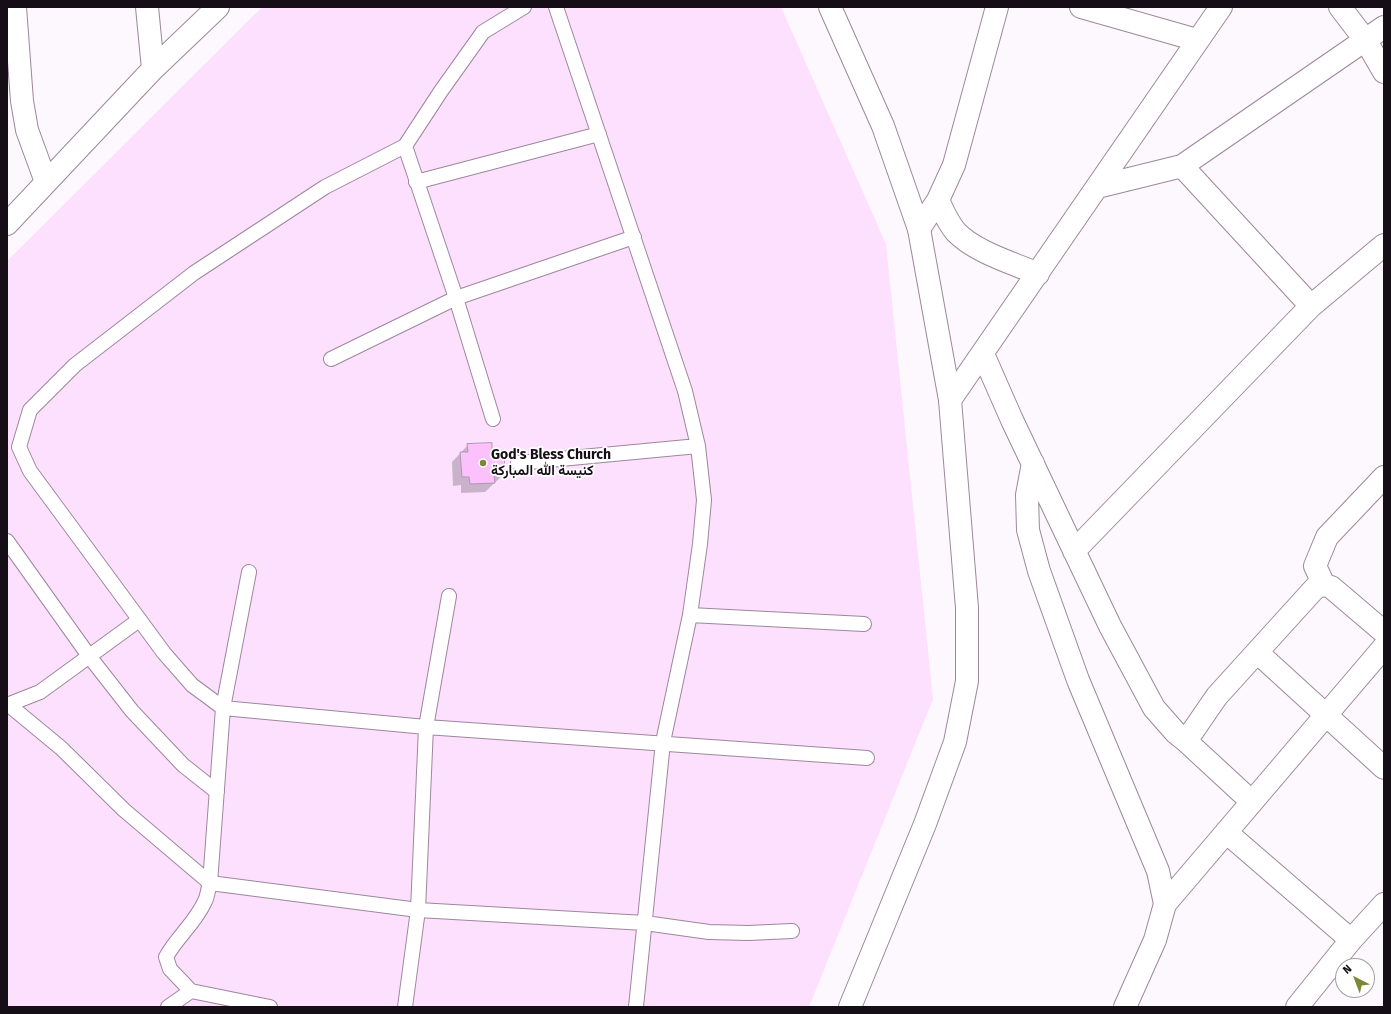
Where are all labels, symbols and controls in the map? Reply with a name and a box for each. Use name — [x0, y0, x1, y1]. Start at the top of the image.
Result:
place label: God's Bless Church كنيسة الله المباركة — [491, 447, 611, 480]
marker: God's Bless Church كنيسة الله المباركة — [478, 458, 488, 468]
north arrow — [1335, 958, 1375, 998]
text: N — [1340, 962, 1354, 977]

